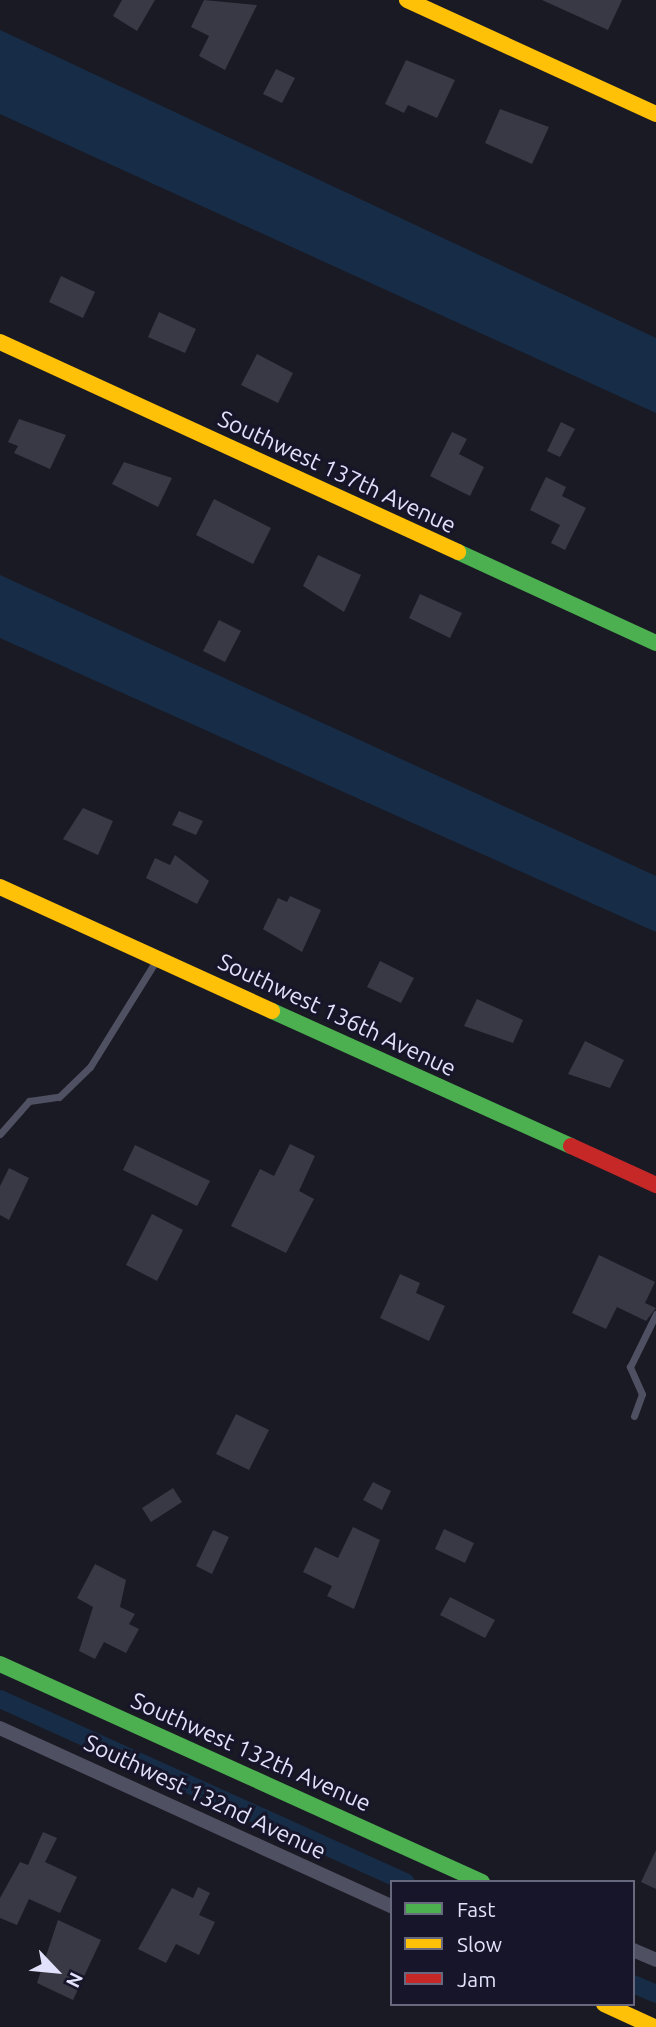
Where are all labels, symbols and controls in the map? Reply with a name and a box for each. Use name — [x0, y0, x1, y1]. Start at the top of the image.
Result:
street label: Southwest 137th Avenue — [214, 405, 460, 539]
street label: Southwest 136th Avenue — [214, 948, 460, 1082]
street label: Southwest 132th Avenue — [127, 1687, 375, 1817]
street label: Southwest 132nd Avenue — [80, 1729, 330, 1865]
legend — [390, 1880, 635, 2006]
text: Fast — [457, 1897, 495, 1921]
text: Slow — [457, 1932, 502, 1956]
north arrow — [21, 1936, 91, 2006]
text: Jam — [457, 1967, 496, 1991]
text: N — [62, 1969, 88, 1991]

